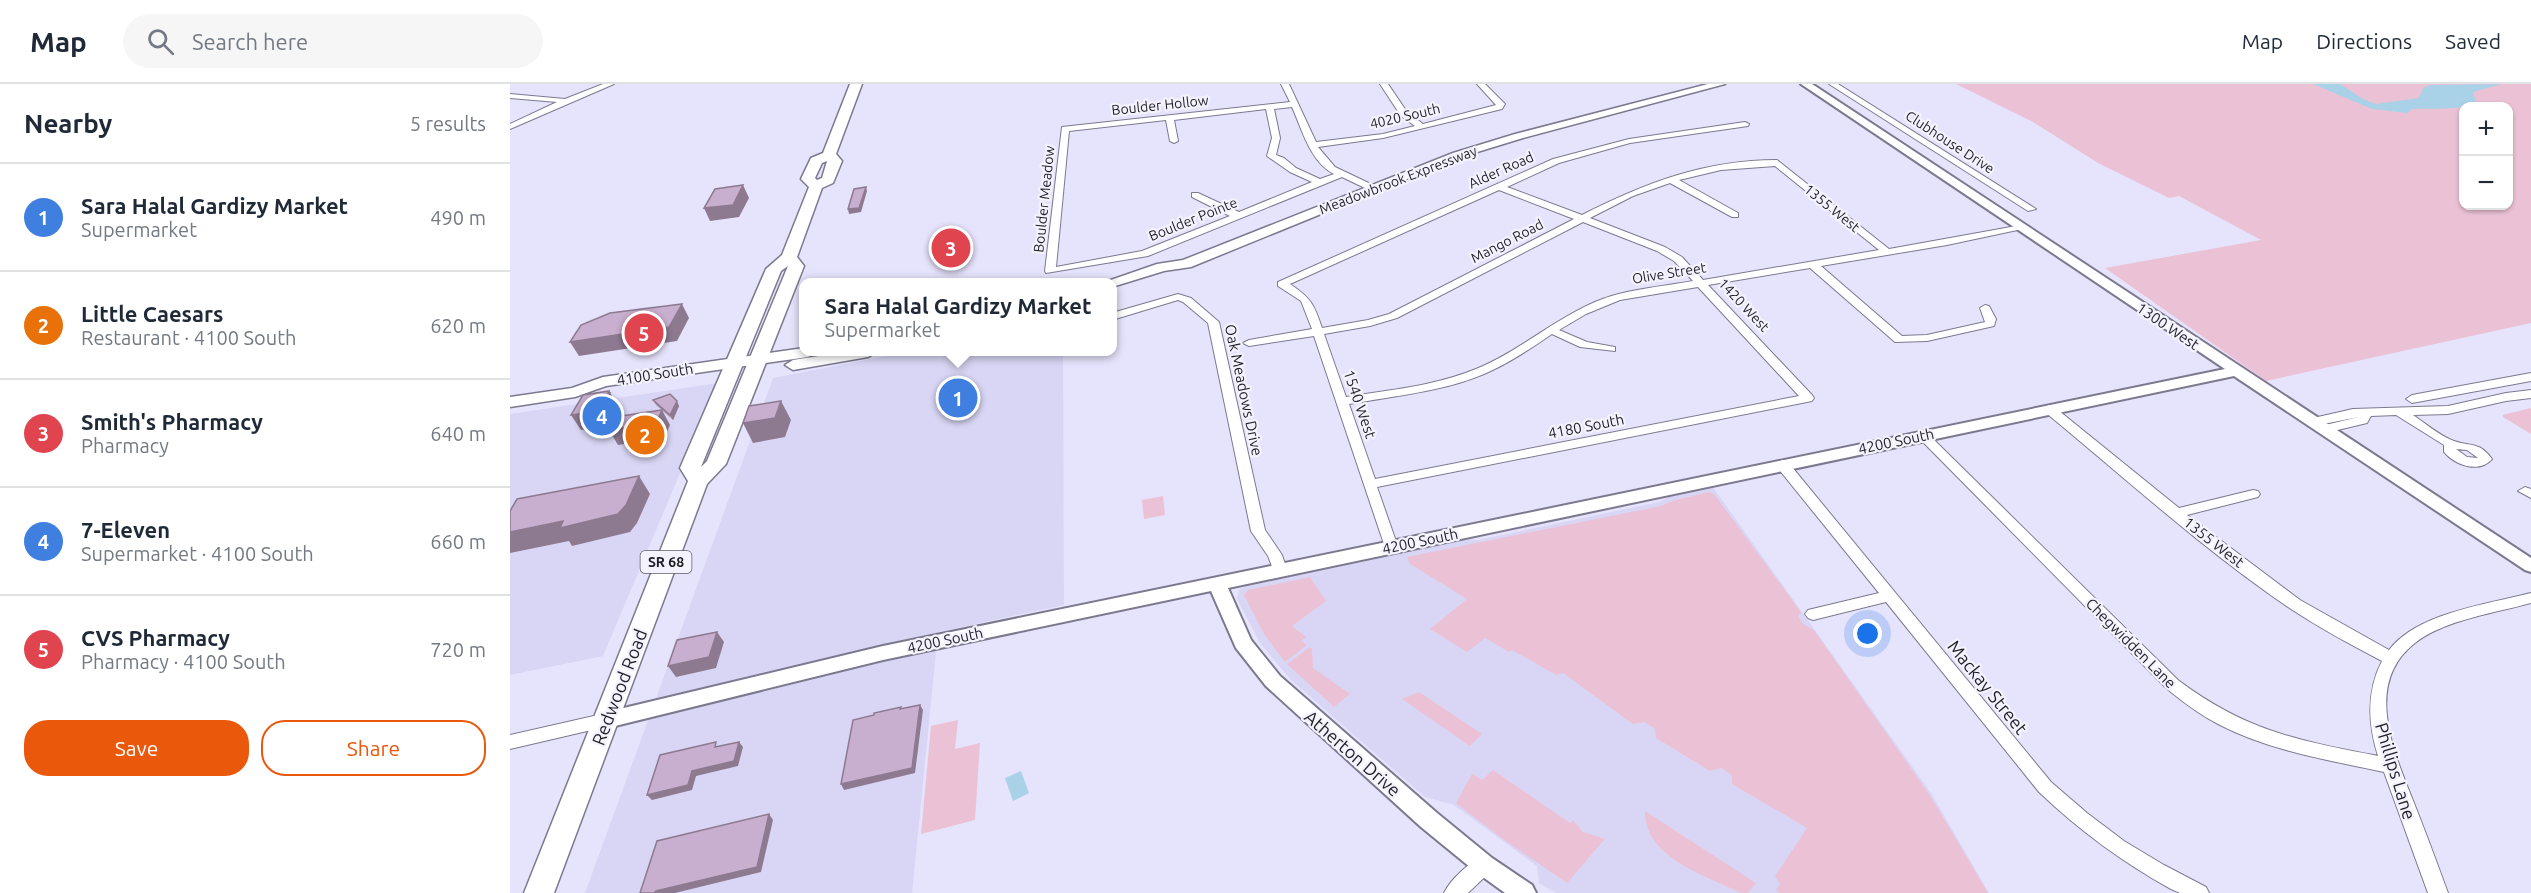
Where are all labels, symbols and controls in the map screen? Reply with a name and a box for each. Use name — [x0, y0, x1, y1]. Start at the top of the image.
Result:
search box — [123, 14, 543, 68]
icon: search — [144, 25, 177, 58]
text: Map — [30, 26, 87, 57]
text: Search here — [192, 29, 308, 54]
text: Map — [2242, 29, 2283, 53]
text: Directions — [2316, 29, 2412, 53]
text: Saved — [2445, 29, 2501, 53]
street label: Boulder Hollow — [1111, 92, 1209, 118]
street label: 4020 South — [1368, 100, 1442, 132]
map controls — [2459, 102, 2513, 210]
button: + — [2459, 102, 2513, 156]
street label: Clubhouse Drive — [1903, 107, 1997, 177]
text: Nearby — [24, 109, 112, 138]
text: 5 results — [410, 112, 486, 135]
street label: Meadowbrook Expressway — [1317, 142, 1479, 218]
street label: Boulder Meadow — [1030, 145, 1058, 253]
street label: Alder Road — [1466, 149, 1536, 191]
button: − — [2459, 156, 2513, 210]
street label: 1355 West — [1801, 181, 1863, 236]
text: Sara Halal Gardizy Market — [81, 193, 348, 218]
street label: Boulder Pointe — [1146, 194, 1240, 244]
text: 1 — [38, 206, 49, 229]
text: 490 m — [430, 206, 486, 229]
street label: Mango Road — [1468, 216, 1546, 266]
text: Supermarket — [81, 218, 197, 241]
pin: 3 — [932, 226, 970, 270]
street label: Olive Street — [1631, 259, 1708, 287]
street label: 1420 West — [1715, 275, 1773, 335]
popup — [799, 278, 1117, 356]
text: Sara Halal Gardizy Market — [824, 293, 1092, 318]
street label: 1300 West — [2134, 299, 2203, 353]
text: Little Caesars — [81, 301, 223, 326]
pin: 5 — [624, 310, 664, 356]
text: 2 — [38, 314, 49, 337]
text: 620 m — [430, 314, 486, 337]
text: Supermarket — [824, 318, 940, 341]
street label: Oak Meadows Drive — [1222, 323, 1266, 457]
text: Restaurant · 4100 South — [81, 326, 296, 349]
street label: 4100 South — [616, 360, 694, 388]
street label: 1540 West — [1340, 367, 1380, 441]
pin: 1 — [938, 376, 978, 420]
pin: 4 — [582, 394, 622, 438]
text: Smith's Pharmacy — [81, 409, 263, 434]
street label: 4180 South — [1547, 410, 1625, 442]
pin: 2 — [626, 412, 664, 458]
text: 3 — [38, 422, 49, 445]
text: 640 m — [430, 422, 486, 445]
street label: 4200 South — [1857, 425, 1935, 457]
text: Pharmacy — [81, 434, 169, 457]
street label: 1355 West — [2181, 513, 2248, 571]
text: 7-Eleven — [81, 517, 170, 542]
street label: 4200 South — [1381, 525, 1459, 557]
text: 4 — [38, 530, 49, 553]
text: 660 m — [430, 530, 486, 553]
text: Supermarket · 4100 South — [81, 542, 314, 565]
road number: SR 68 — [640, 551, 692, 573]
street label: Chegwidden Lane — [2083, 595, 2179, 691]
your location — [1853, 619, 1882, 648]
street label: 4200 South — [906, 624, 984, 656]
text: CVS Pharmacy — [81, 625, 230, 650]
street label: Redwood Road — [588, 626, 650, 748]
street label: Mackay Street — [1944, 636, 2032, 738]
text: 5 — [38, 638, 49, 661]
text: 720 m — [430, 638, 486, 661]
text: Pharmacy · 4100 South — [81, 650, 286, 673]
street label: Atherton Drive — [1301, 706, 1405, 800]
button: Save — [24, 720, 249, 776]
button: Share — [261, 720, 486, 776]
street label: Phillips Lane — [2372, 720, 2420, 822]

